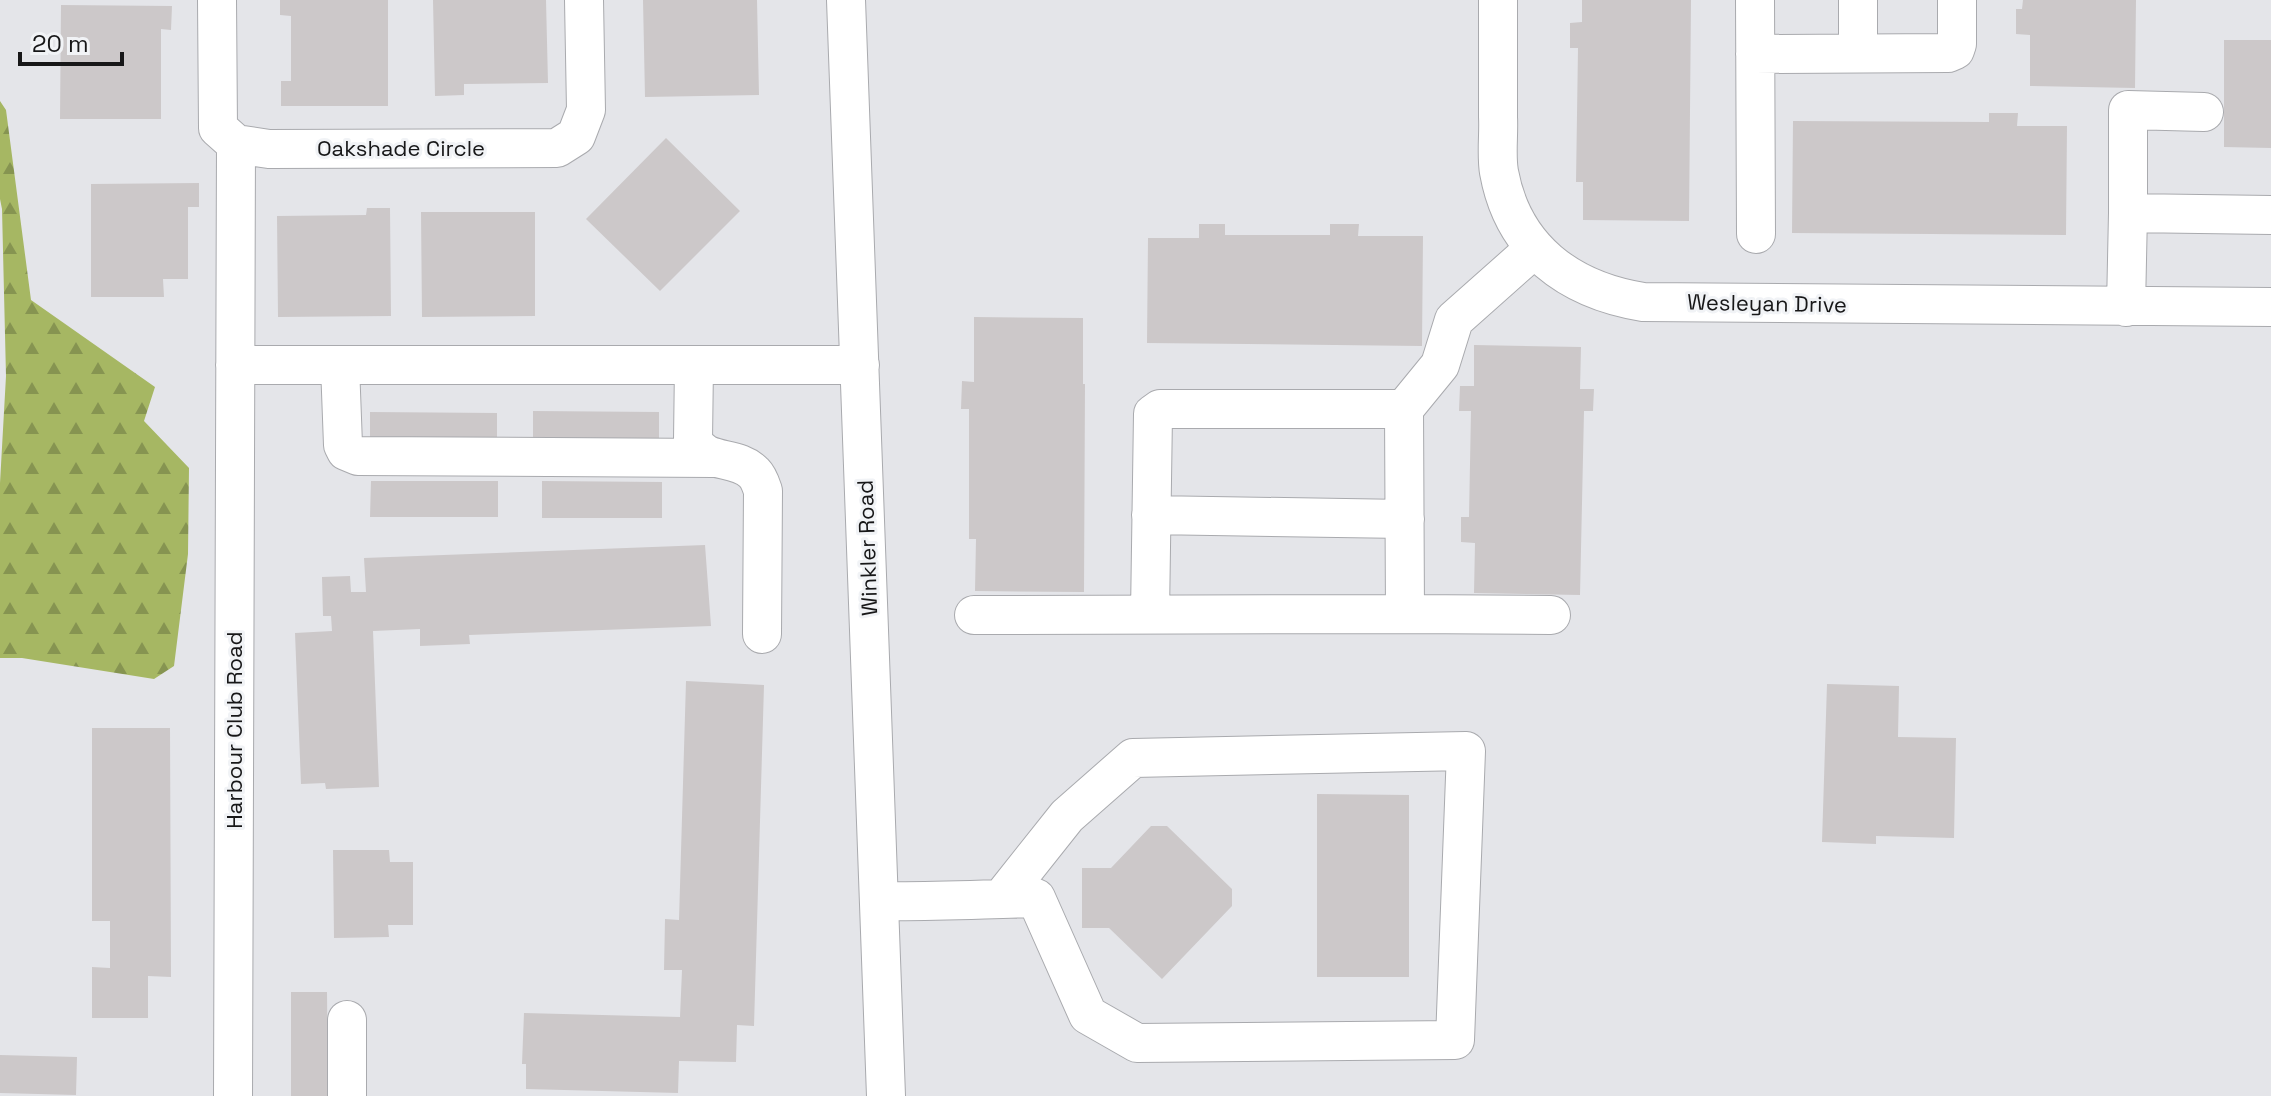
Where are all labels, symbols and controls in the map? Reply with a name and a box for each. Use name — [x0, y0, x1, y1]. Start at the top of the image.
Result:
scale bar — [20, 16, 122, 66]
text: 20 m — [32, 28, 89, 59]
street label: Oakshade Circle — [317, 134, 485, 162]
street label: Wesleyan Drive — [1687, 288, 1847, 318]
street label: Winkler Road — [851, 479, 883, 617]
street label: Harbour Club Road — [220, 631, 248, 829]

